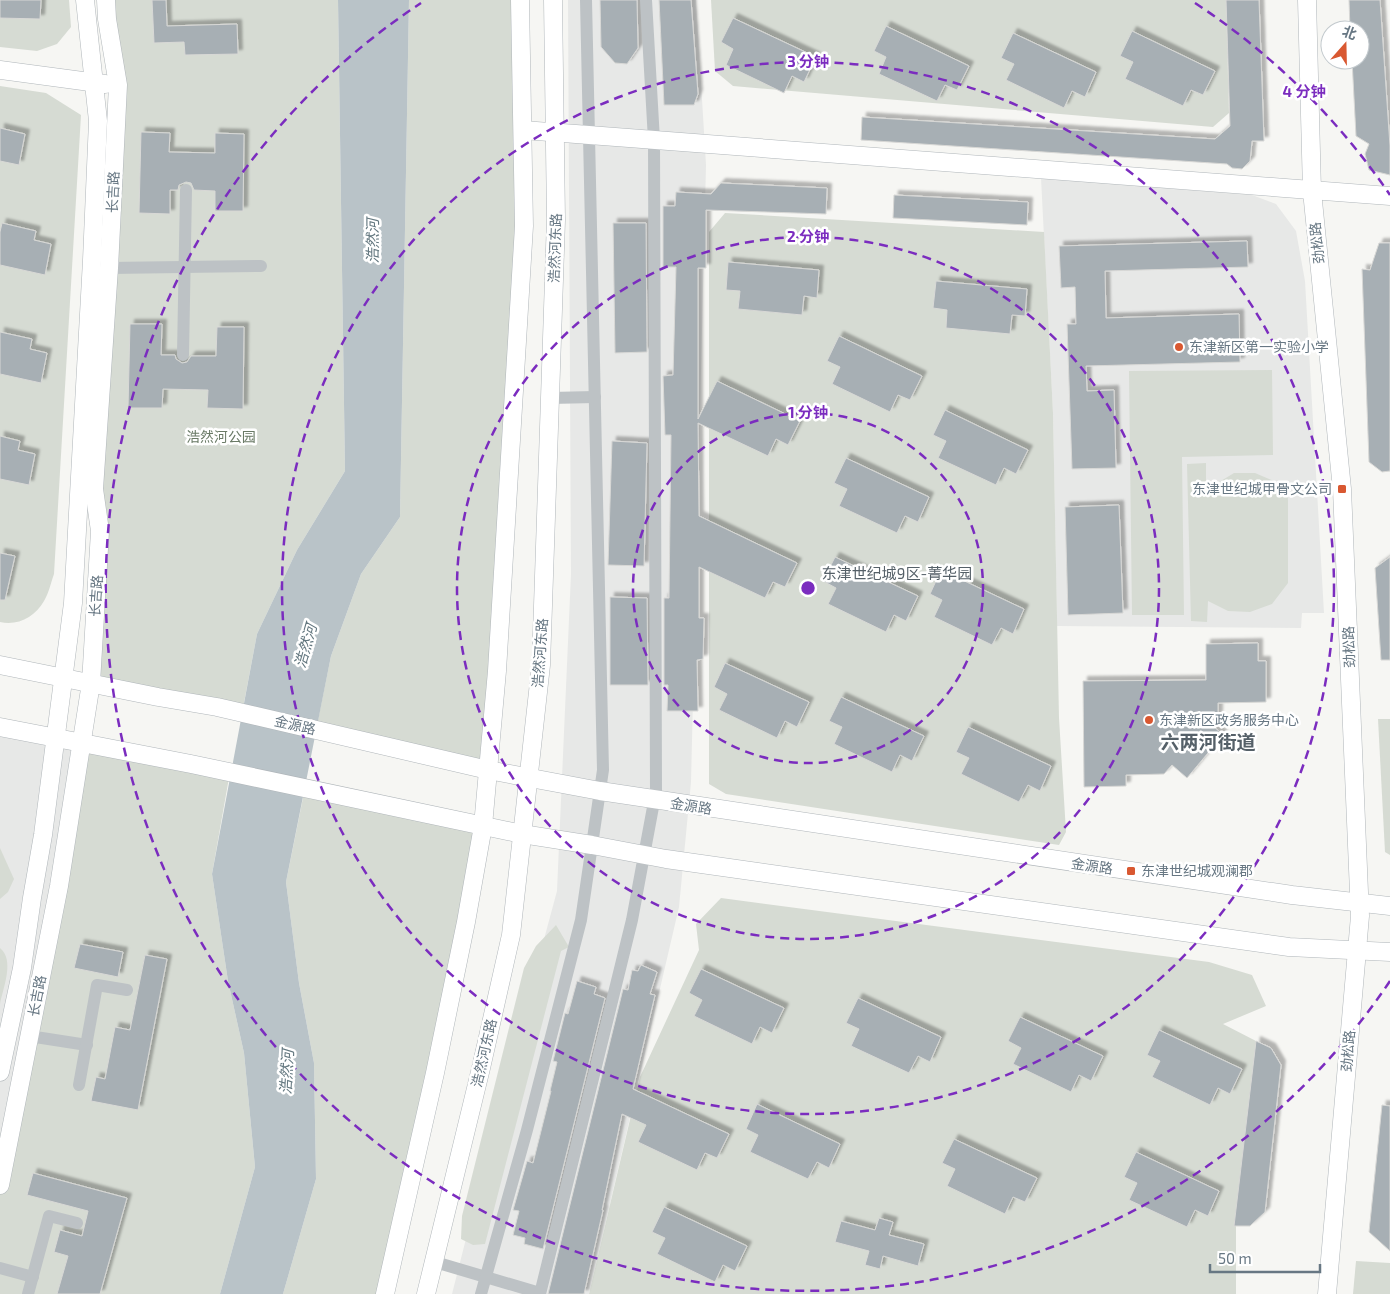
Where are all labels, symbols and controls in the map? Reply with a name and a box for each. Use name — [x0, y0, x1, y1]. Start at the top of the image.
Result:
north arrow — [1320, 20, 1370, 70]
text: 北 — [1340, 22, 1359, 43]
text: 3 分钟 — [787, 52, 829, 70]
text: 4 分钟 — [1283, 82, 1325, 100]
street label: 长吉路 — [103, 171, 122, 213]
street label: 浩然河东路 — [545, 213, 564, 283]
water label: 浩然河 — [363, 216, 381, 264]
street label: 劲松路 — [1306, 221, 1327, 265]
text: 2 分钟 — [787, 227, 829, 245]
place label: 东津新区第一实验小学 — [1189, 338, 1329, 355]
marker: 东津新区第一实验小学 — [1173, 341, 1185, 353]
text: 1 分钟 — [788, 403, 828, 421]
park label: 浩然河公园 — [186, 428, 256, 445]
place label: 东津世纪城甲骨文公司 — [1192, 480, 1332, 497]
marker: 东津世纪城甲骨文公司 — [1336, 483, 1348, 495]
district label: 东津世纪城9区-菁华园 — [822, 564, 972, 582]
street label: 长吉路 — [86, 574, 105, 618]
centre of rings — [799, 579, 817, 597]
street label: 浩然河东路 — [529, 617, 550, 688]
water label: 浩然河 — [290, 619, 321, 670]
street label: 劲松路 — [1339, 626, 1358, 668]
place label: 东津新区政务服务中心 — [1159, 711, 1299, 728]
street label: 金源路 — [273, 712, 317, 738]
marker: 东津新区政务服务中心 — [1143, 714, 1155, 726]
district label: 六两河街道 — [1160, 730, 1256, 753]
street label: 金源路 — [669, 794, 713, 817]
street label: 金源路 — [1070, 854, 1114, 877]
place label: 东津世纪城观澜郡 — [1141, 862, 1253, 879]
marker: 东津世纪城观澜郡 — [1125, 865, 1137, 877]
street label: 长吉路 — [24, 974, 49, 1018]
street label: 浩然河东路 — [467, 1017, 500, 1089]
street label: 劲松路 — [1337, 1029, 1358, 1073]
water label: 浩然河 — [276, 1046, 296, 1095]
scale bar — [1210, 1242, 1320, 1274]
text: 50 m — [1218, 1249, 1252, 1267]

